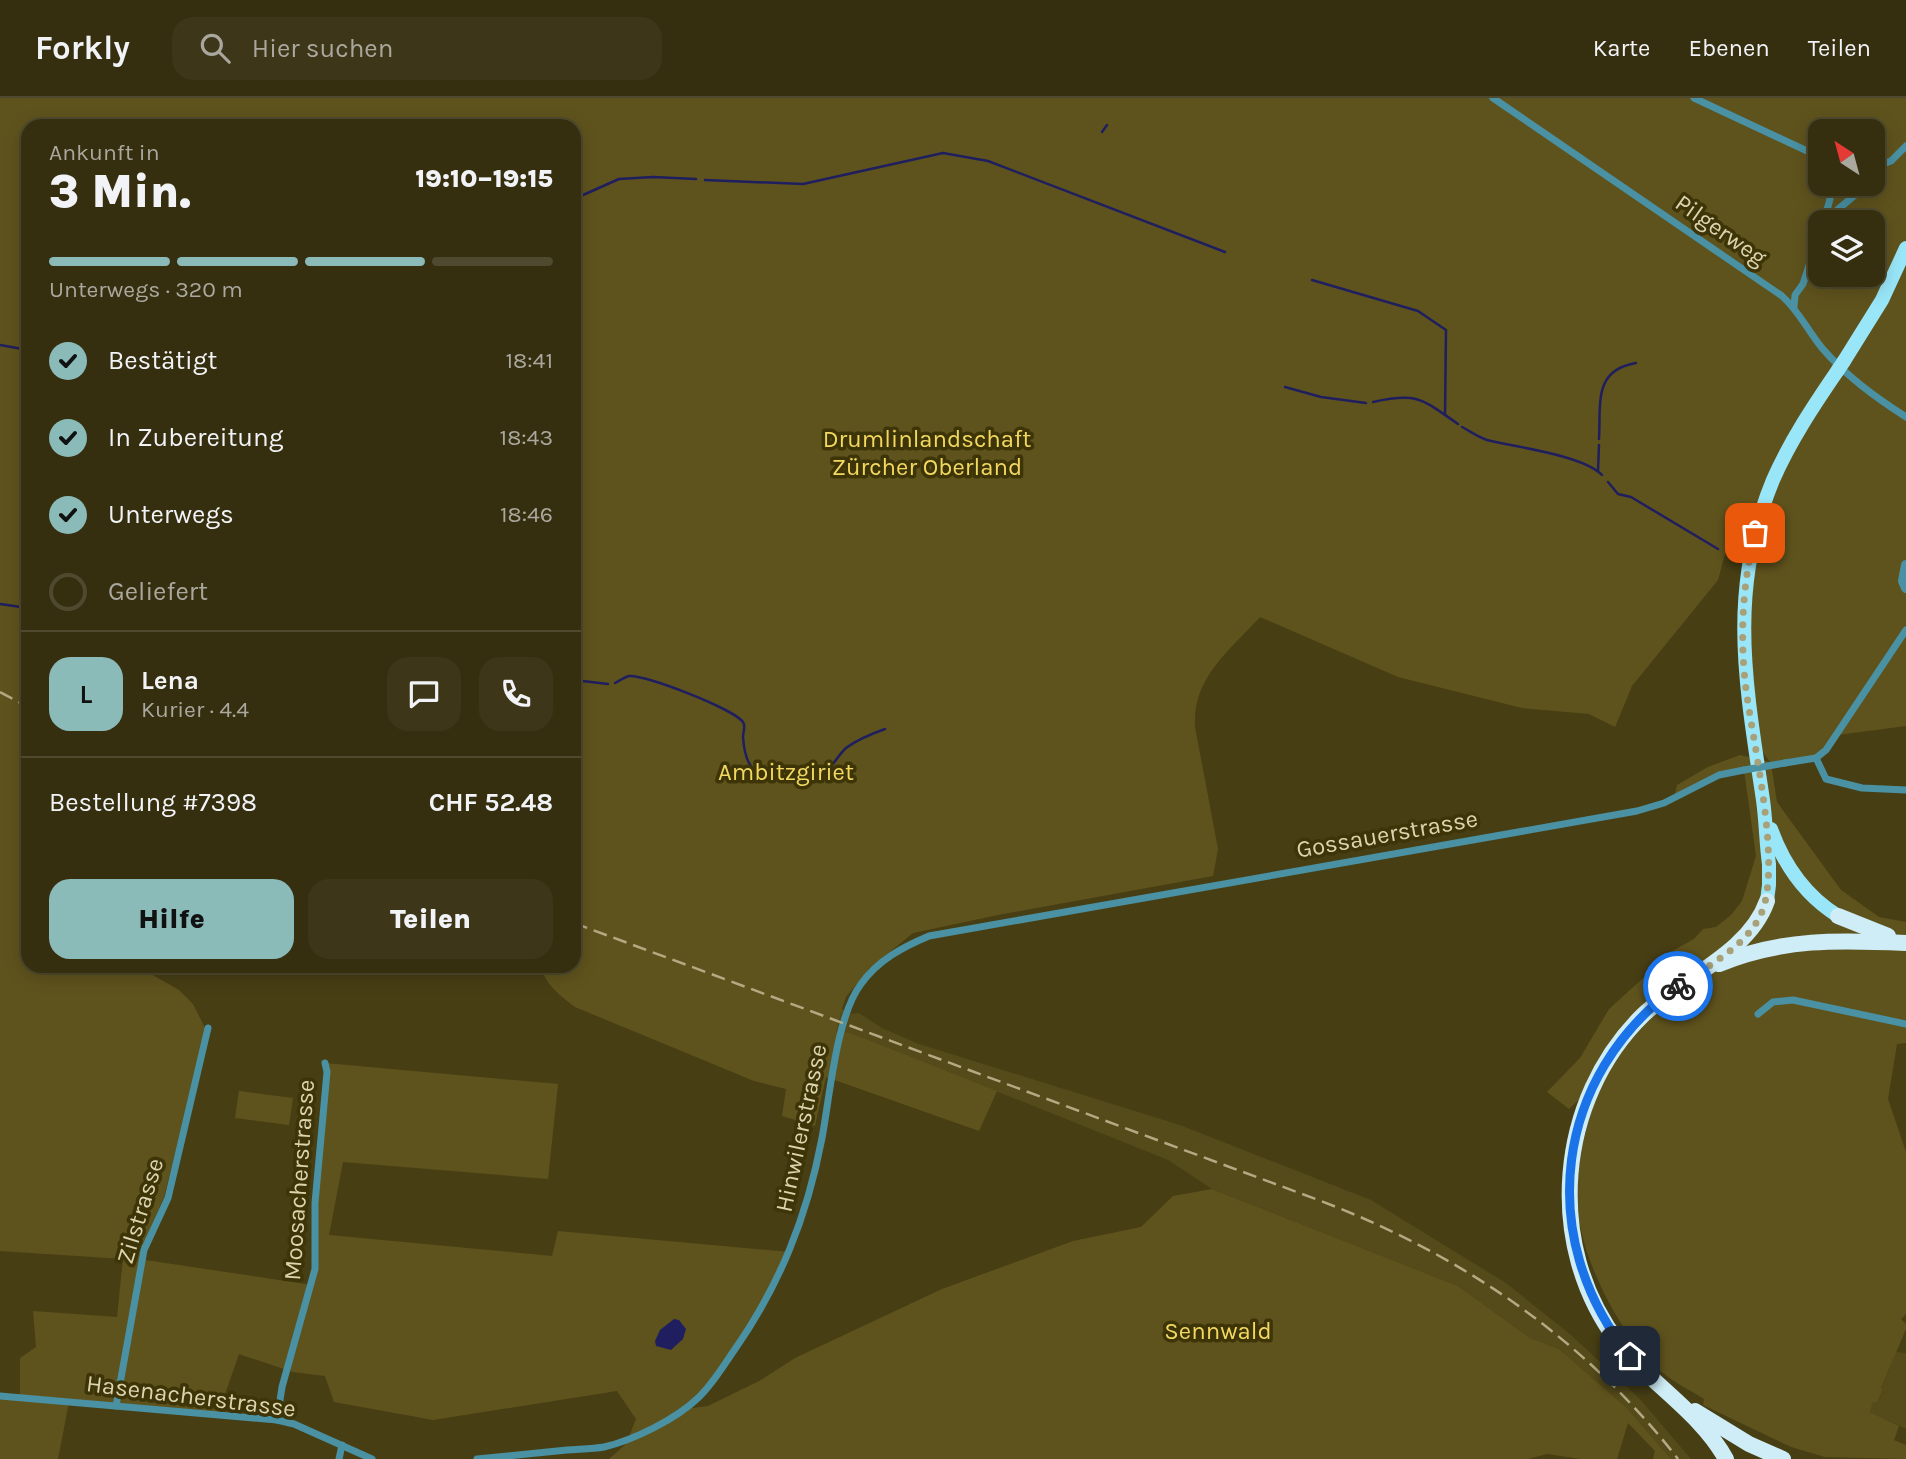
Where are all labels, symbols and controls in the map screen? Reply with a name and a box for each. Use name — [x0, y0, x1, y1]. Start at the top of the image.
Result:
search box — [172, 17, 662, 80]
text: Forkly — [35, 29, 130, 67]
icon: search — [196, 29, 234, 67]
text: Hier suchen — [252, 33, 393, 64]
text: Karte — [1593, 34, 1650, 62]
text: Ebenen — [1688, 34, 1770, 62]
text: Teilen — [1808, 34, 1871, 62]
north arrow — [1808, 119, 1885, 196]
map controls — [1808, 119, 1885, 287]
text: Ankunft in — [49, 139, 160, 166]
text: 19:10–19:15 — [415, 163, 553, 194]
text: 3 Min. — [49, 165, 191, 219]
street label: Pilgerweg — [1670, 188, 1772, 272]
button: layers — [1808, 210, 1885, 287]
text: Unterwegs · 320 m — [49, 276, 243, 303]
icon: check — [49, 342, 87, 380]
text: Bestätigt — [108, 345, 217, 376]
text: 18:41 — [506, 347, 553, 374]
icon: check — [49, 419, 87, 457]
text: In Zubereitung — [108, 422, 283, 453]
text: 18:43 — [500, 424, 553, 451]
park label: Drumlinlandschaft Zürcher Oberland — [823, 425, 1031, 481]
icon: check — [49, 496, 87, 534]
text: Unterwegs — [108, 499, 234, 530]
text: 18:46 — [500, 501, 553, 528]
pin — [1725, 503, 1785, 563]
icon: bag — [1736, 514, 1774, 552]
text: Geliefert — [108, 576, 208, 607]
button: chat — [387, 657, 461, 731]
button: phone — [479, 657, 553, 731]
text: Lena — [141, 665, 199, 696]
text: L — [80, 679, 92, 710]
text: Kurier · 4.4 — [141, 696, 249, 723]
park label: Ambitzgiriet — [718, 758, 854, 786]
text: Bestellung #7398 — [49, 787, 257, 818]
text: CHF 52.48 — [429, 787, 553, 818]
street label: Gossauerstrasse — [1294, 804, 1480, 864]
button: Hilfe — [49, 879, 294, 959]
button: Teilen — [308, 879, 553, 959]
courier — [1643, 951, 1713, 1021]
icon: bike — [1659, 967, 1697, 1005]
street label: Hinwilerstrasse — [770, 1041, 832, 1215]
street label: Moosacherstrasse — [278, 1079, 320, 1281]
street label: Zilstrasse — [111, 1155, 169, 1267]
park label: Sennwald — [1164, 1317, 1272, 1345]
pin — [1600, 1326, 1660, 1386]
icon: home — [1611, 1337, 1649, 1375]
street label: Hasenacherstrasse — [85, 1369, 297, 1423]

